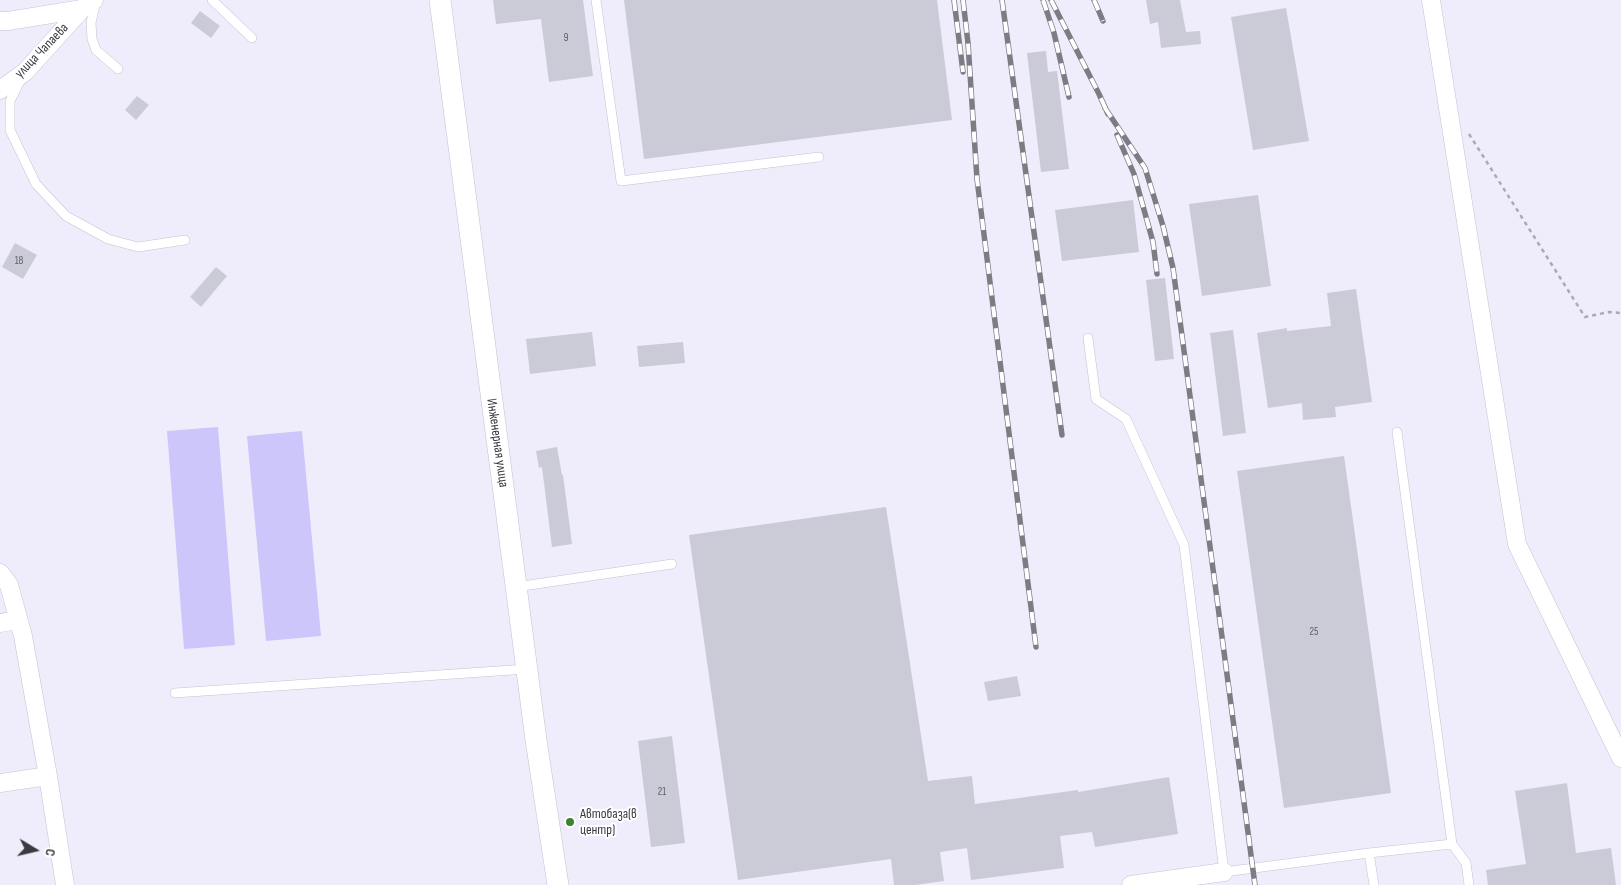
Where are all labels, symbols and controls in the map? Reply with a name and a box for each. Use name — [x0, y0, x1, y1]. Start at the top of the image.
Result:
street label: улица Чапаева — [12, 20, 72, 82]
house number: 9 — [564, 31, 568, 45]
house number: 18 — [15, 254, 23, 268]
street label: Инженерная улица — [482, 397, 512, 489]
house number: 25 — [1310, 625, 1318, 639]
house number: 21 — [658, 785, 666, 799]
place label: Автобаза(в центр) — [580, 806, 637, 839]
marker: Автобаза(в центр) — [564, 816, 576, 828]
north arrow — [10, 825, 60, 875]
text: С — [41, 848, 59, 857]

